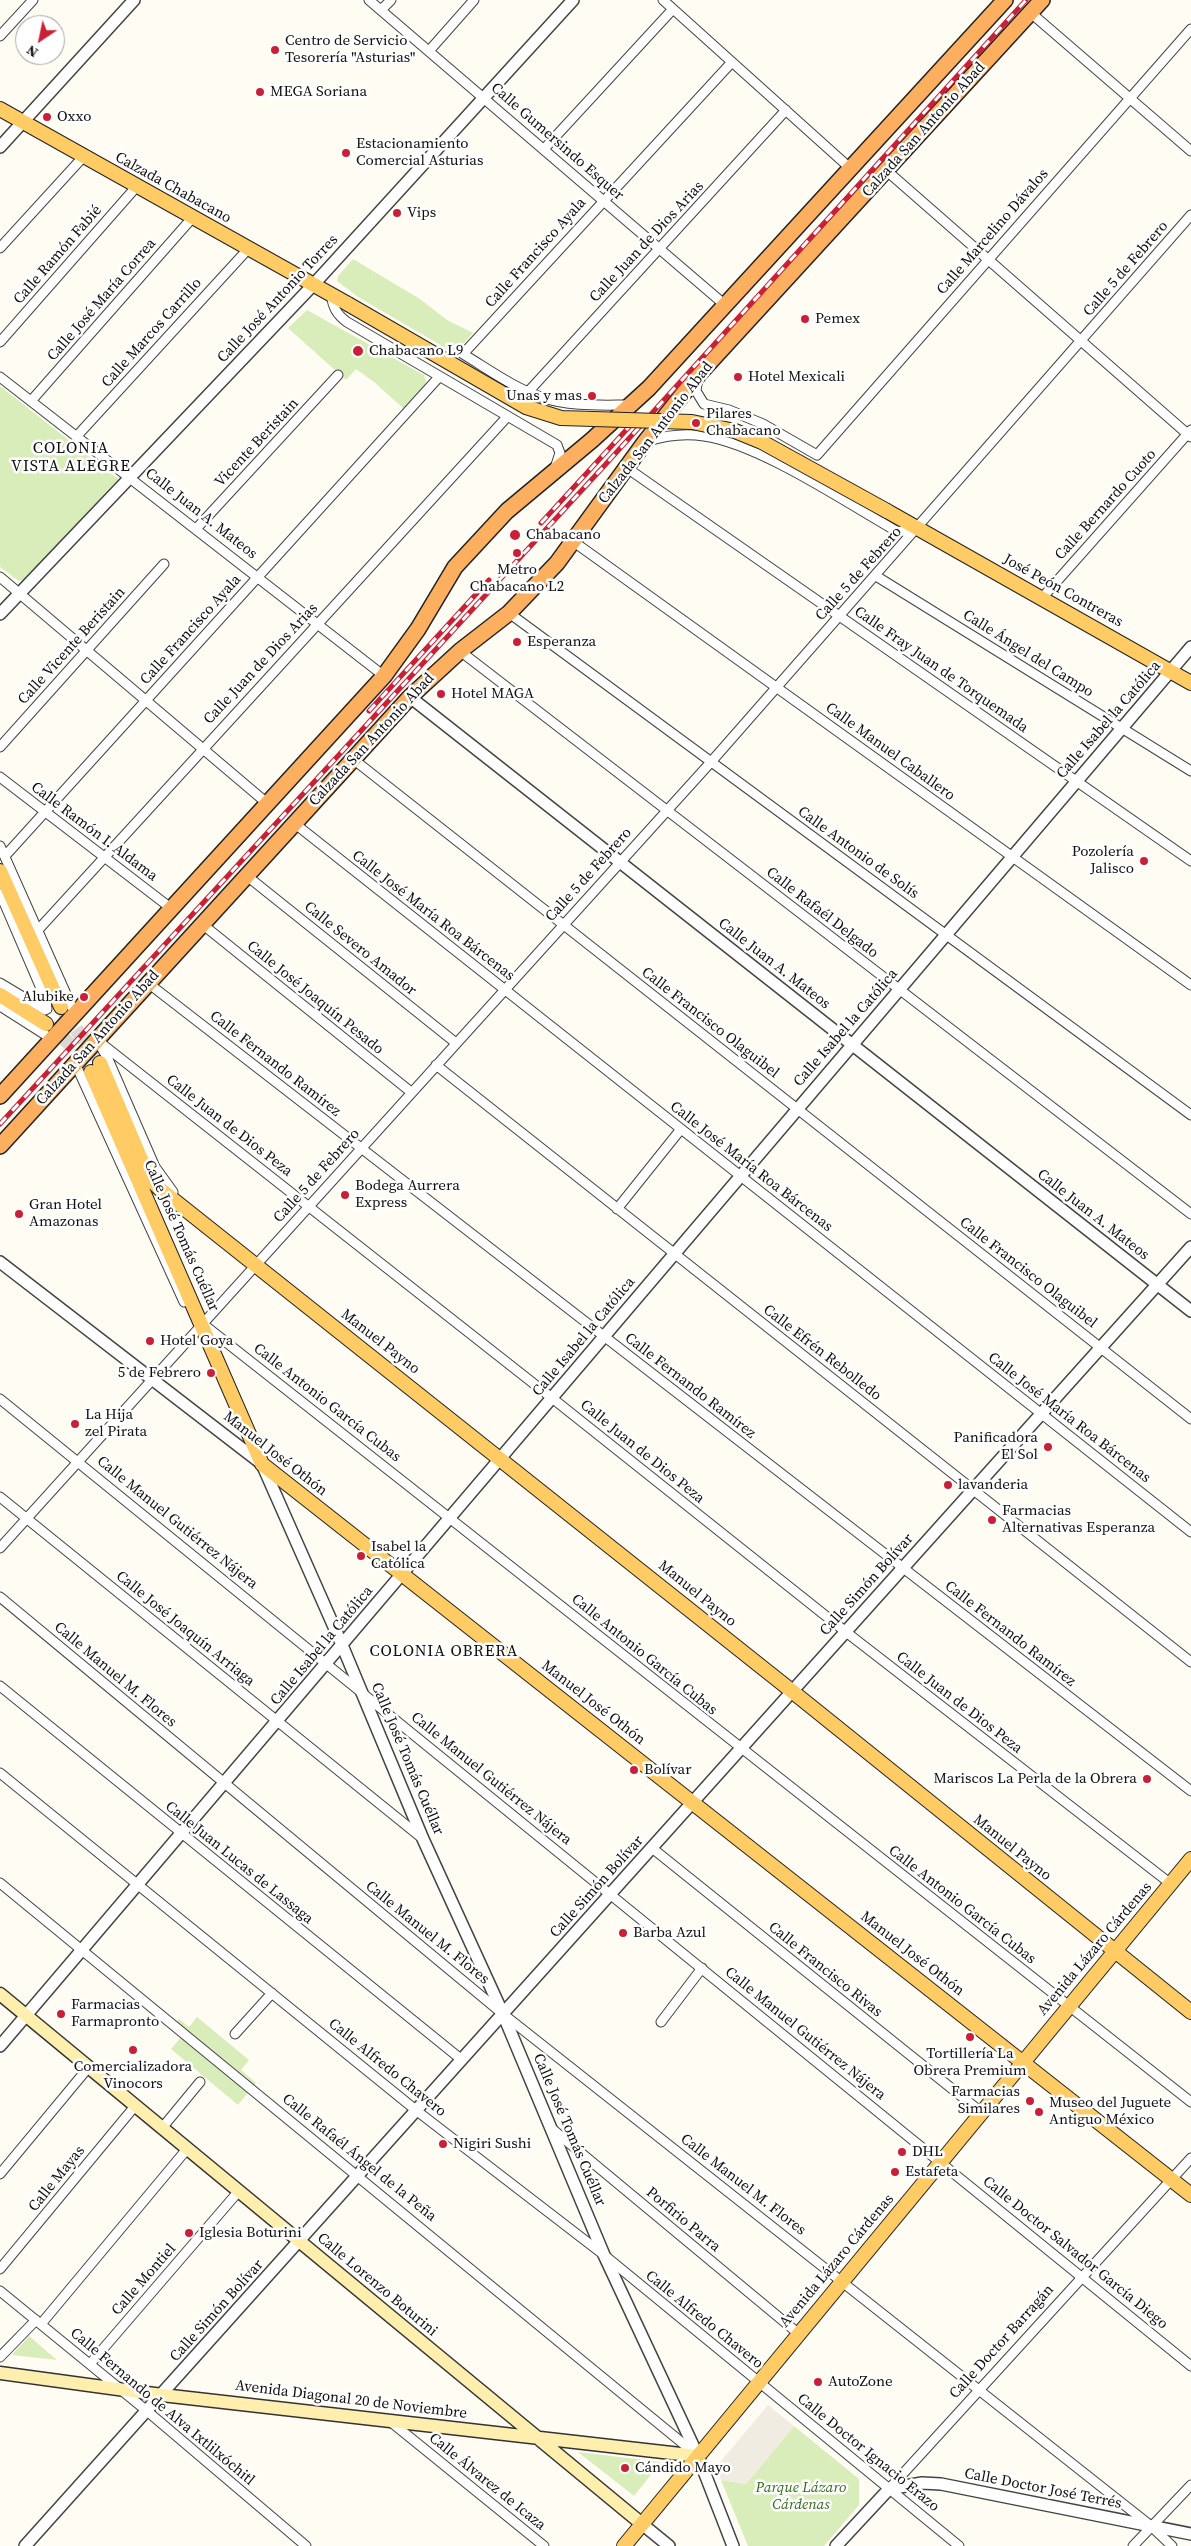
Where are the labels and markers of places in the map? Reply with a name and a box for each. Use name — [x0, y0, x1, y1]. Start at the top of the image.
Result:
place label: Centro de Servicio Tesorería "Asturias" — [285, 32, 415, 67]
marker: Centro de Servicio Tesorería "Asturias" — [269, 44, 281, 56]
place label: MEGA Soriana — [270, 83, 367, 101]
marker: MEGA Soriana — [254, 86, 266, 98]
place label: Oxxo — [57, 108, 91, 126]
marker: Oxxo — [41, 111, 53, 123]
place label: Estacionamiento Comercial Asturias — [356, 135, 483, 170]
marker: Estacionamiento Comercial Asturias — [340, 147, 352, 159]
place label: Vips — [407, 204, 436, 222]
marker: Vips — [391, 207, 403, 219]
place label: Pemex — [815, 310, 860, 328]
marker: Pemex — [799, 313, 811, 325]
place label: Chabacano L9 — [369, 342, 464, 360]
marker: Chabacano L9 — [351, 344, 365, 358]
place label: Hotel Mexicali — [748, 368, 845, 386]
marker: Hotel Mexicali — [732, 371, 744, 383]
place label: Unas y mas — [506, 387, 582, 405]
marker: Unas y mas — [586, 390, 598, 402]
place label: Pilares Chabacano — [706, 405, 781, 440]
marker: Pilares Chabacano — [690, 417, 702, 429]
place label: Chabacano — [526, 526, 601, 544]
marker: Chabacano — [508, 528, 522, 542]
marker: Metro Chabacano L2 — [511, 547, 523, 559]
place label: Metro Chabacano L2 — [470, 561, 564, 596]
place label: Esperanza — [527, 633, 596, 651]
marker: Esperanza — [511, 636, 523, 648]
place label: Hotel MAGA — [451, 685, 534, 703]
marker: Hotel MAGA — [435, 688, 447, 700]
place label: Pozolería Jalisco — [1072, 843, 1134, 878]
marker: Pozolería Jalisco — [1138, 855, 1150, 867]
place label: Alubike — [22, 988, 74, 1006]
marker: Alubike — [78, 991, 90, 1003]
place label: Bodega Aurrera Express — [355, 1177, 460, 1212]
marker: Bodega Aurrera Express — [339, 1189, 351, 1201]
place label: Gran Hotel Amazonas — [29, 1196, 102, 1231]
marker: Gran Hotel Amazonas — [13, 1208, 25, 1220]
place label: Hotel Goya — [160, 1332, 233, 1350]
marker: Hotel Goya — [144, 1335, 156, 1347]
place label: 5 de Febrero — [118, 1364, 201, 1382]
marker: 5 de Febrero — [205, 1367, 217, 1379]
place label: La Hija zel Pirata — [85, 1406, 147, 1441]
marker: La Hija zel Pirata — [69, 1418, 81, 1430]
place label: Panificadora El Sol — [953, 1429, 1038, 1464]
marker: Panificadora El Sol — [1042, 1441, 1054, 1453]
place label: lavanderia — [958, 1476, 1028, 1494]
marker: lavanderia — [942, 1479, 954, 1491]
place label: Farmacias Alternativas Esperanza — [1002, 1502, 1155, 1537]
marker: Farmacias Alternativas Esperanza — [986, 1514, 998, 1526]
place label: Isabel la Católica — [371, 1538, 426, 1573]
marker: Isabel la Católica — [355, 1550, 367, 1562]
place label: Bolívar — [644, 1761, 691, 1779]
marker: Bolívar — [628, 1764, 640, 1776]
place label: Mariscos La Perla de la Obrera — [933, 1770, 1137, 1788]
marker: Mariscos La Perla de la Obrera — [1141, 1773, 1153, 1785]
place label: Barba Azul — [633, 1924, 706, 1942]
marker: Barba Azul — [617, 1927, 629, 1939]
place label: Farmacias Farmapronto — [71, 1996, 159, 2031]
marker: Farmacias Farmapronto — [55, 2008, 67, 2020]
marker: Tortillería La Obrera Premium — [964, 2031, 976, 2043]
marker: Comercializadora Vinocors — [127, 2044, 139, 2056]
place label: Tortillería La Obrera Premium — [913, 2045, 1027, 2080]
place label: Comercializadora Vinocors — [74, 2058, 192, 2093]
place label: Farmacias Similares — [951, 2083, 1020, 2118]
place label: Museo del Juguete Antiguo México — [1049, 2094, 1171, 2129]
marker: Farmacias Similares — [1024, 2095, 1036, 2107]
marker: Museo del Juguete Antiguo México — [1033, 2106, 1045, 2118]
place label: Nigiri Sushi — [453, 2135, 531, 2153]
marker: Nigiri Sushi — [437, 2138, 449, 2150]
place label: DHL — [912, 2143, 943, 2161]
marker: DHL — [896, 2146, 908, 2158]
place label: Estafeta — [905, 2163, 958, 2181]
marker: Estafeta — [889, 2166, 901, 2178]
place label: Iglesia Boturini — [199, 2224, 302, 2242]
marker: Iglesia Boturini — [183, 2227, 195, 2239]
place label: AutoZone — [828, 2373, 893, 2391]
marker: AutoZone — [812, 2376, 824, 2388]
place label: Cándido Mayo — [635, 2459, 731, 2477]
marker: Cándido Mayo — [619, 2462, 631, 2474]

